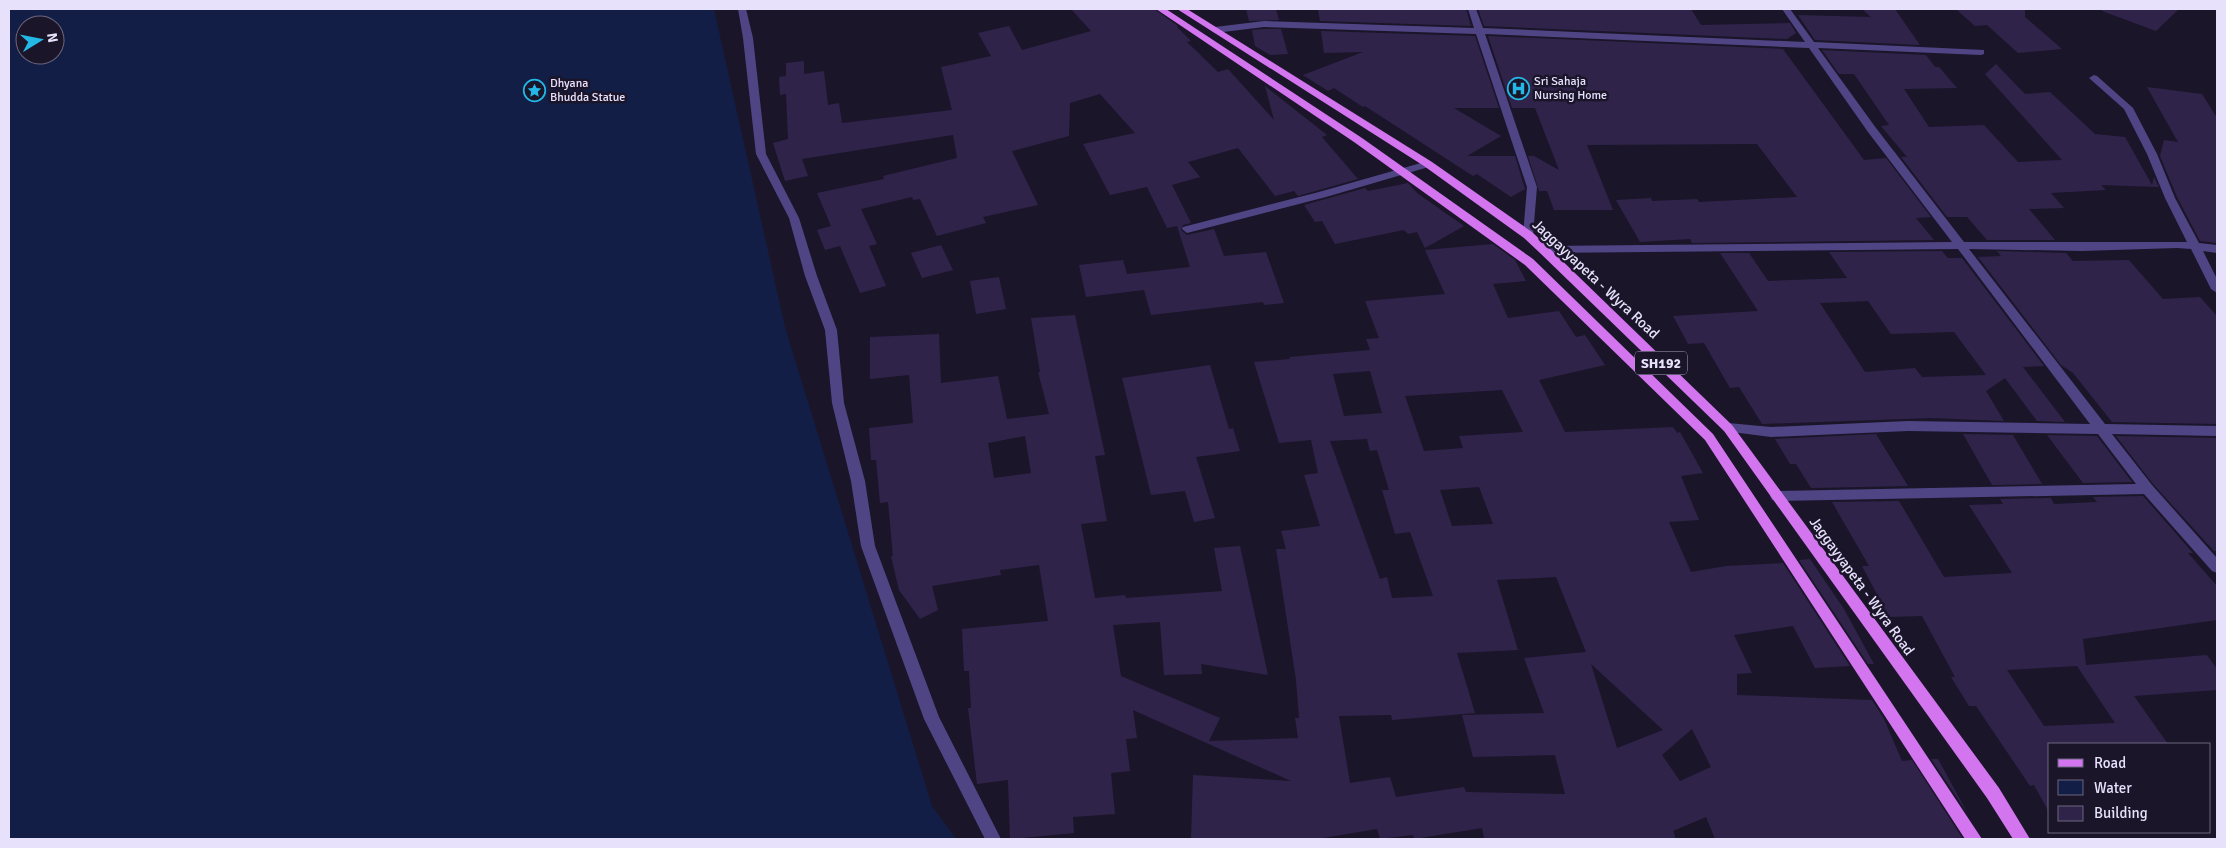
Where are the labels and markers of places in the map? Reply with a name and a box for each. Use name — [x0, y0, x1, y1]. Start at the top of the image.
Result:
place label: Sri Sahaja Nursing Home — [1534, 74, 1607, 103]
place label: Dhyana Bhudda Statue — [550, 76, 625, 105]
hospital icon: Sri Sahaja Nursing Home — [1506, 76, 1530, 100]
place icon: Dhyana Bhudda Statue — [522, 78, 546, 102]

